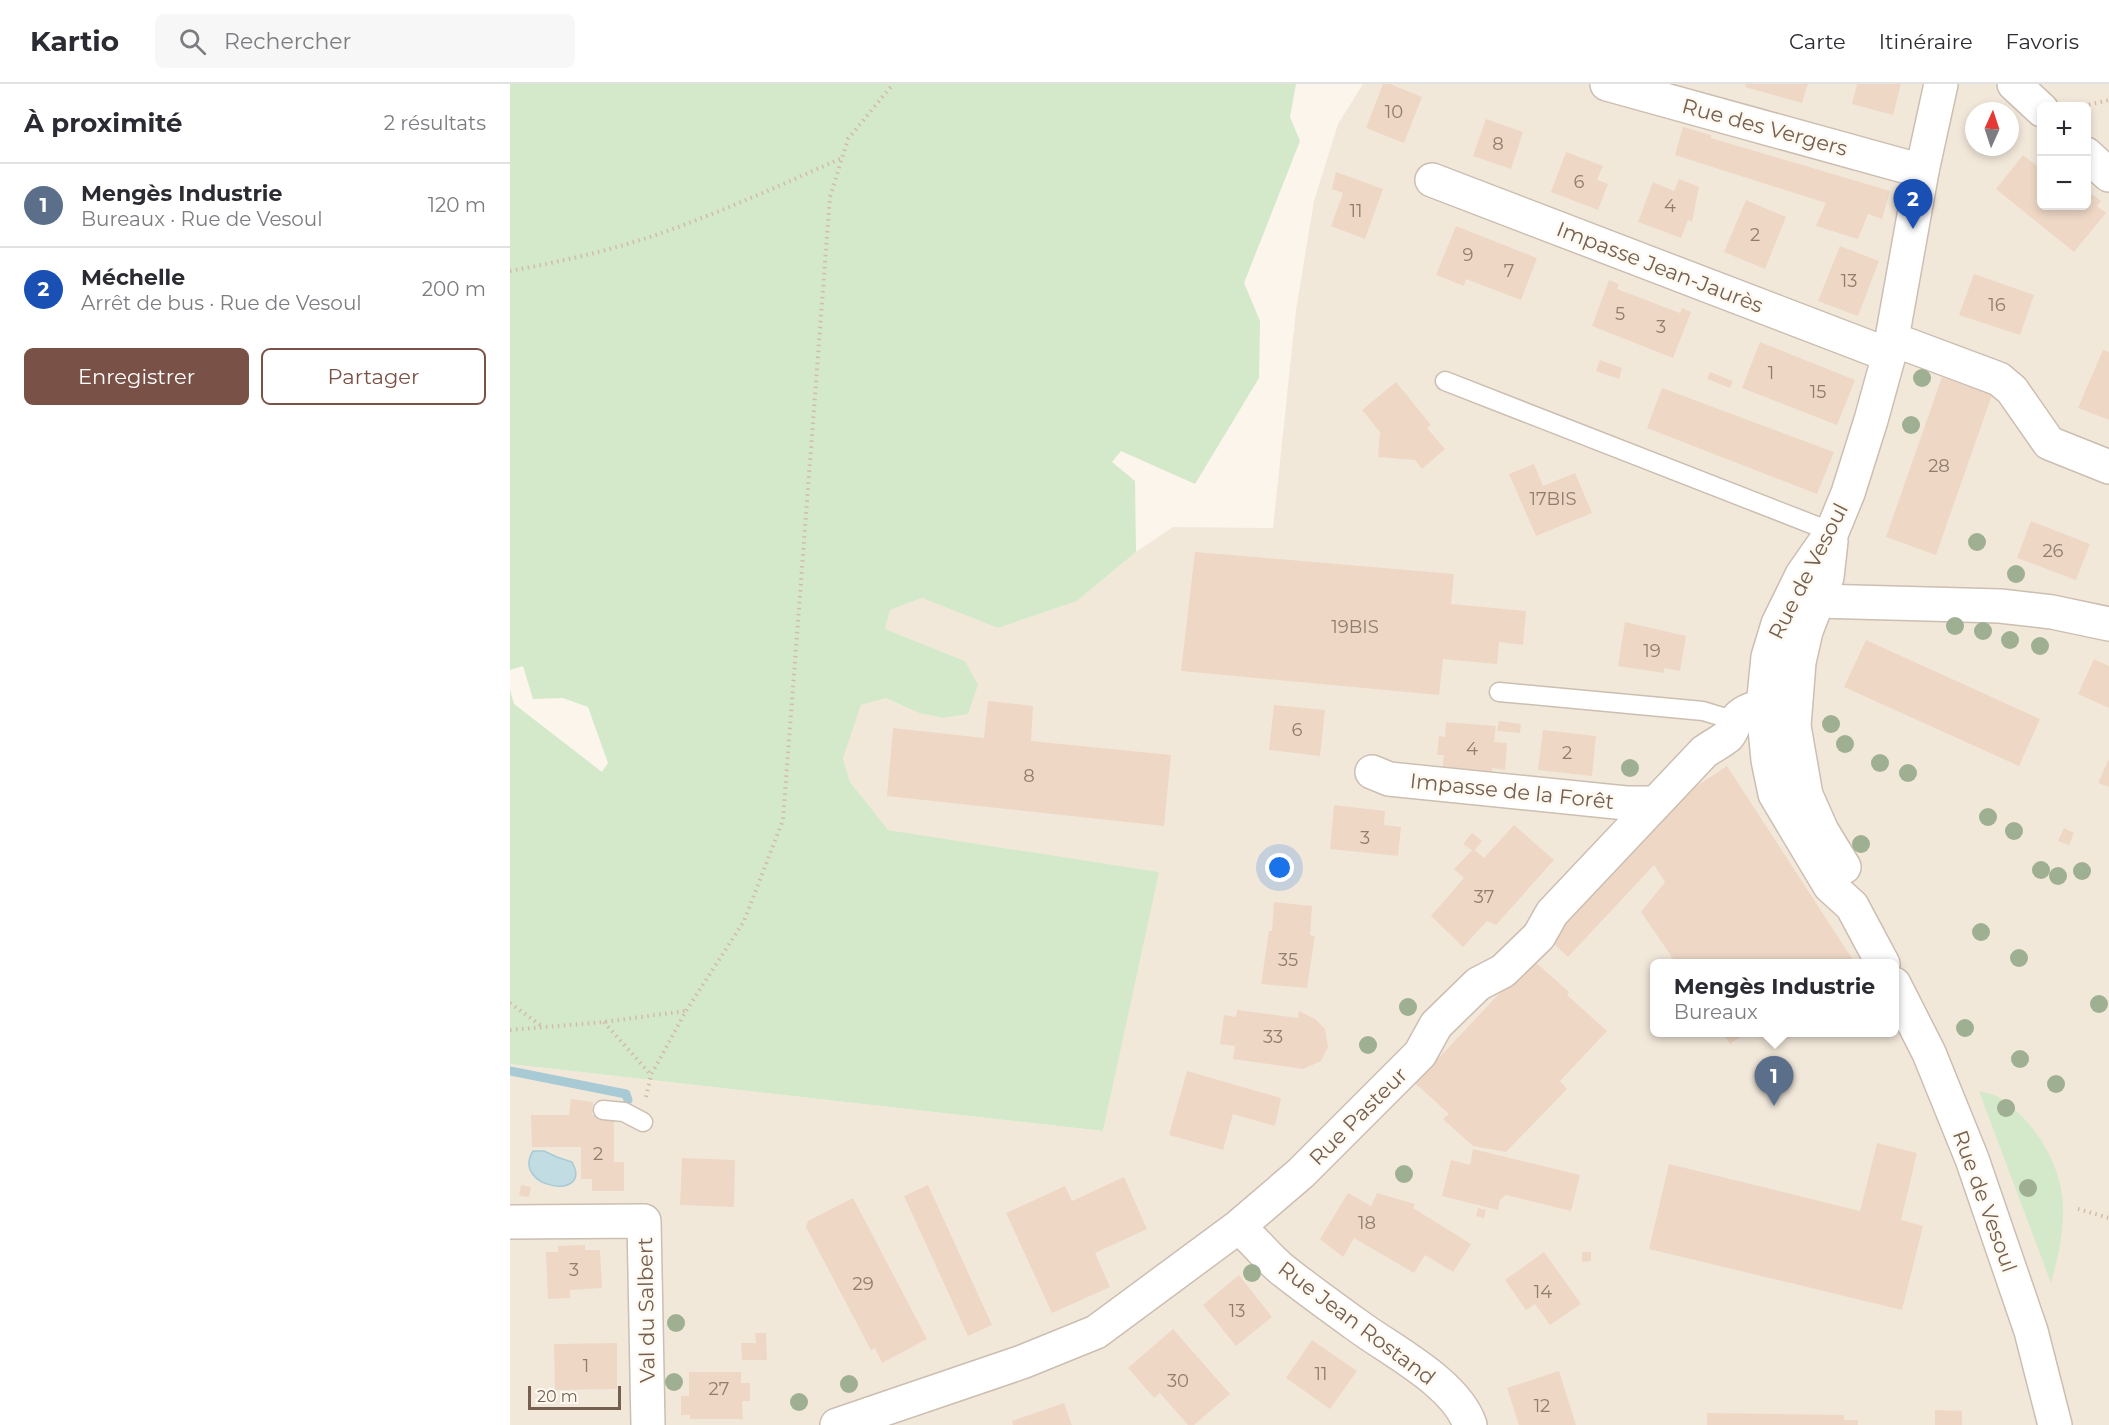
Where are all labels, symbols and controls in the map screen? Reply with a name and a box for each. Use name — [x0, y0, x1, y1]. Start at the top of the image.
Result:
search box — [155, 14, 575, 68]
text: Kartio — [30, 24, 119, 58]
icon: search — [176, 25, 209, 58]
text: Rechercher — [224, 28, 351, 55]
text: Carte — [1789, 29, 1846, 54]
text: Itinéraire — [1879, 29, 1973, 54]
text: Favoris — [2006, 29, 2079, 54]
street label: Rue des Vergers — [1680, 93, 1850, 161]
house number: 10 — [1385, 101, 1403, 123]
north arrow — [1965, 102, 2019, 156]
map controls — [2037, 102, 2091, 210]
button: + — [2037, 102, 2091, 156]
text: À proximité — [24, 107, 183, 139]
text: 2 résultats — [384, 111, 486, 135]
house number: 8 — [1492, 133, 1504, 155]
button: − — [2037, 156, 2091, 210]
house number: 6 — [1574, 171, 1585, 193]
text: Mengès Industrie — [81, 180, 282, 207]
pin: 2 — [1894, 180, 1932, 229]
text: 1 — [40, 193, 47, 217]
text: 120 m — [428, 193, 486, 217]
house number: 4 — [1664, 195, 1676, 217]
house number: 11 — [1350, 200, 1363, 222]
text: Bureaux · Rue de Vesoul — [81, 207, 323, 231]
street label: Impasse Jean-Jaurès — [1553, 216, 1767, 318]
house number: 2 — [1750, 224, 1760, 246]
house number: 9 — [1463, 244, 1474, 266]
house number: 7 — [1504, 260, 1514, 282]
text: Méchelle — [81, 264, 185, 291]
house number: 13 — [1841, 270, 1857, 292]
text: 2 — [38, 277, 49, 301]
text: 200 m — [422, 277, 486, 301]
text: Arrêt de bus · Rue de Vesoul — [81, 291, 362, 315]
house number: 16 — [1988, 294, 2006, 316]
house number: 5 — [1615, 303, 1625, 325]
house number: 3 — [1656, 316, 1666, 338]
button: Enregistrer — [24, 348, 249, 405]
button: Partager — [261, 348, 486, 405]
house number: 1 — [1768, 362, 1774, 384]
house number: 15 — [1810, 381, 1826, 403]
house number: 28 — [1928, 455, 1950, 477]
house number: 17BIS — [1529, 488, 1577, 510]
street label: Rue de Vesoul — [1763, 499, 1853, 643]
house number: 26 — [2042, 540, 2064, 562]
house number: 19BIS — [1331, 616, 1379, 638]
house number: 19 — [1643, 640, 1661, 662]
house number: 6 — [1292, 719, 1303, 741]
house number: 4 — [1466, 738, 1478, 760]
house number: 2 — [1562, 742, 1572, 764]
house number: 8 — [1023, 765, 1035, 787]
street label: Impasse de la Forêt — [1409, 768, 1615, 814]
house number: 3 — [1360, 827, 1370, 849]
your location — [1265, 853, 1294, 882]
house number: 37 — [1474, 886, 1494, 908]
house number: 35 — [1278, 949, 1298, 971]
popup — [1650, 959, 1899, 1037]
text: Mengès Industrie — [1674, 973, 1875, 1000]
text: Bureaux — [1674, 1000, 1758, 1024]
house number: 33 — [1263, 1026, 1283, 1048]
pin: 1 — [1754, 1056, 1794, 1106]
street label: Rue Pasteur — [1304, 1062, 1412, 1170]
street label: Rue de Vesoul — [1948, 1127, 2022, 1275]
house number: 2 — [593, 1143, 603, 1165]
house number: 18 — [1358, 1212, 1376, 1234]
street label: Val du Salbert — [632, 1237, 660, 1383]
street label: Rue Jean Rostand — [1274, 1256, 1440, 1390]
house number: 3 — [569, 1259, 579, 1281]
house number: 29 — [852, 1273, 874, 1295]
house number: 14 — [1534, 1281, 1552, 1303]
house number: 13 — [1229, 1300, 1245, 1322]
house number: 1 — [583, 1355, 589, 1377]
house number: 11 — [1315, 1363, 1328, 1385]
house number: 30 — [1167, 1370, 1189, 1392]
house number: 27 — [709, 1378, 729, 1400]
scale bar — [528, 1383, 621, 1410]
text: 20 m — [537, 1387, 578, 1406]
house number: 12 — [1534, 1395, 1550, 1417]

